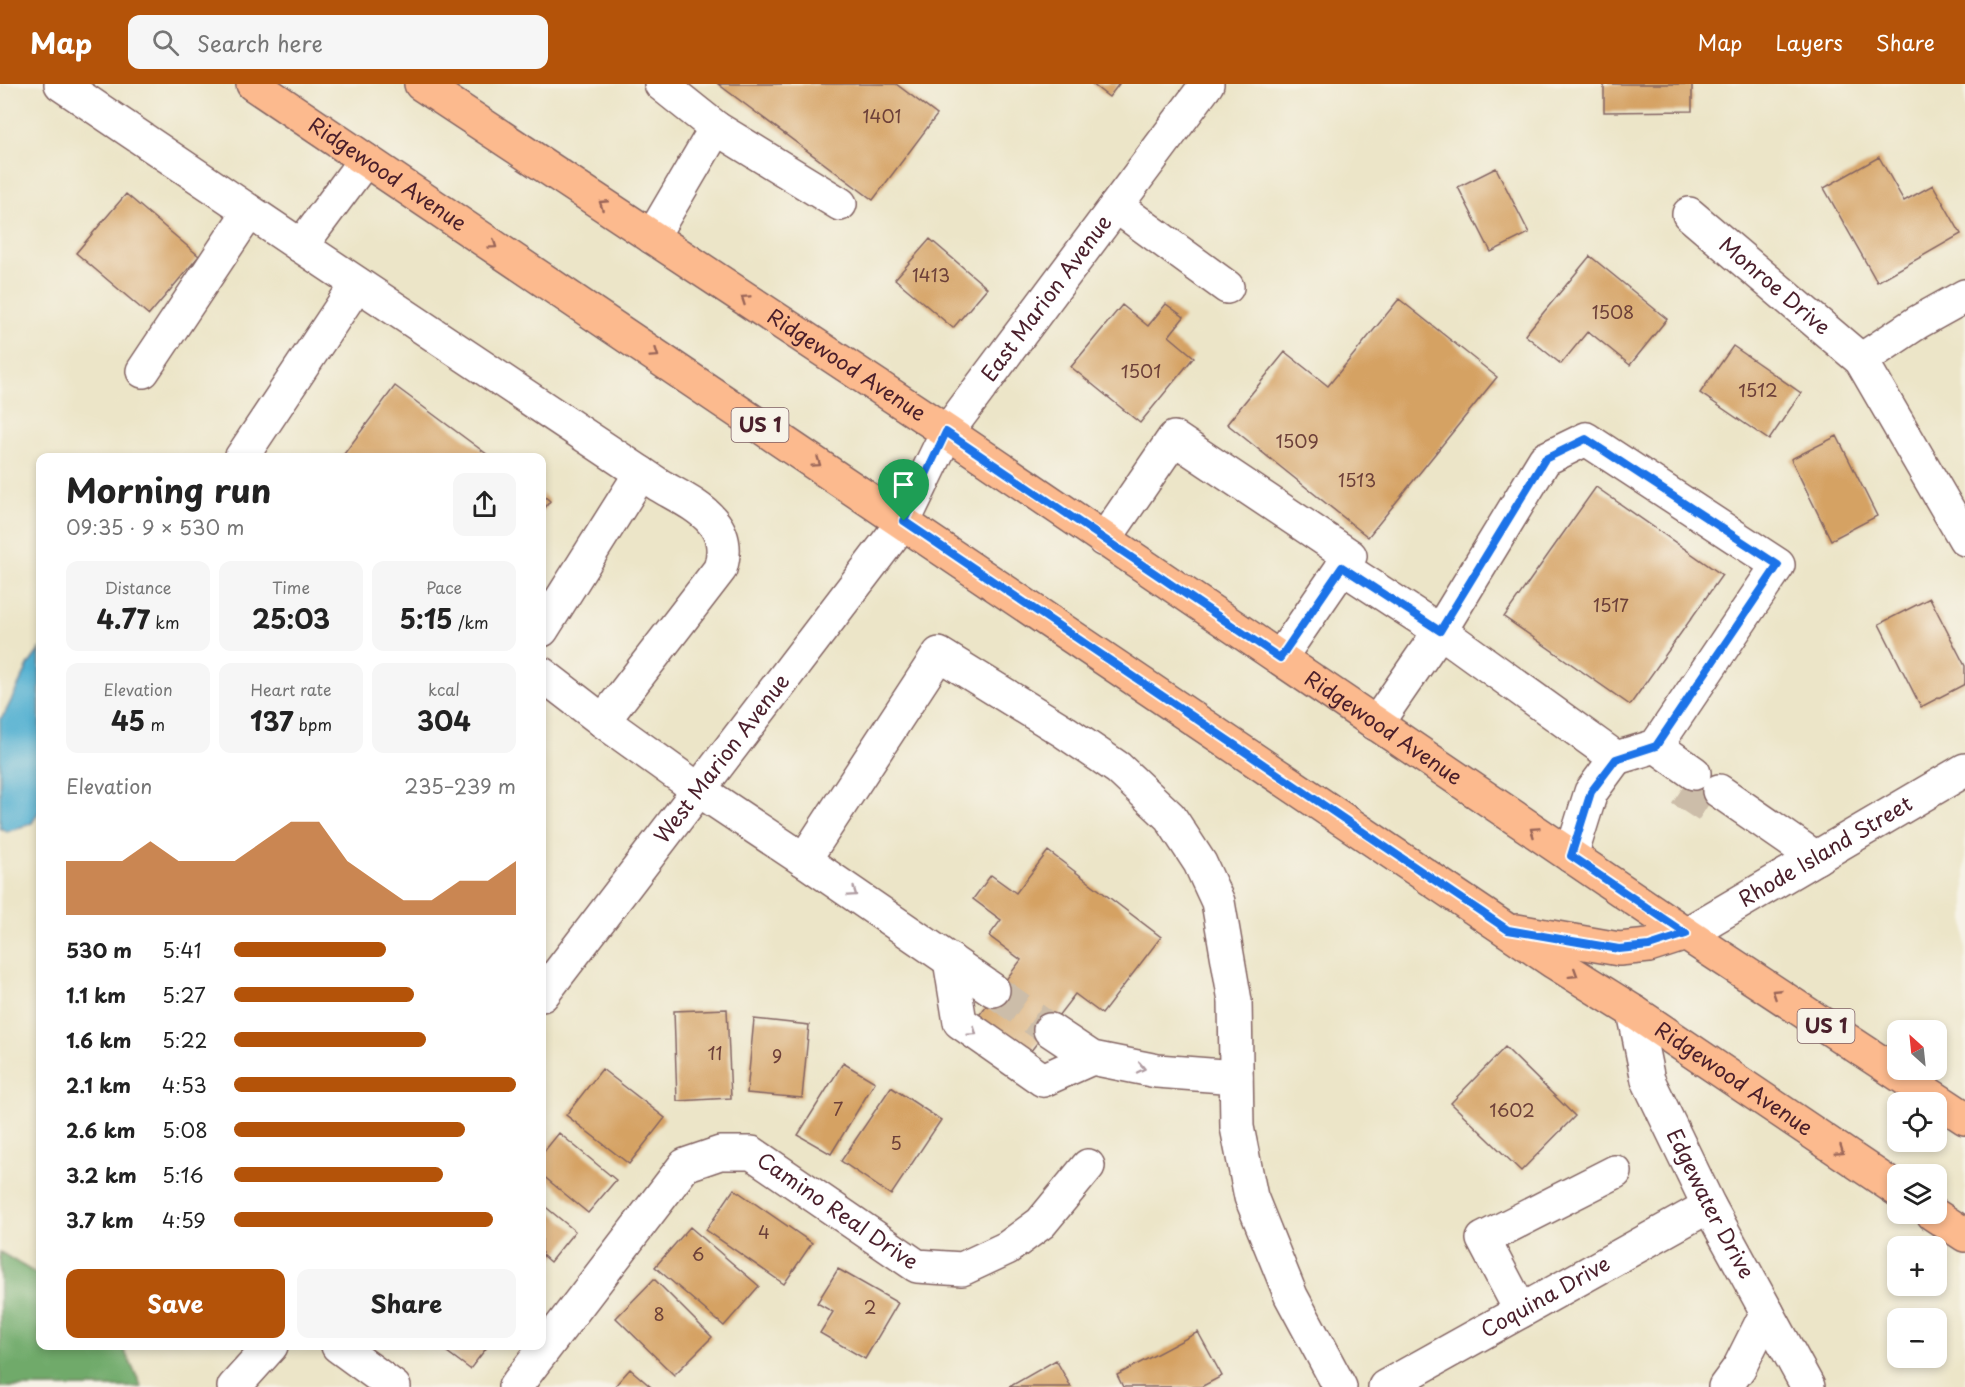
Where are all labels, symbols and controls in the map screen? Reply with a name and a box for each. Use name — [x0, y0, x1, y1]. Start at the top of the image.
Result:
search box — [128, 15, 548, 69]
text: Map — [30, 21, 92, 64]
icon: search — [149, 26, 182, 59]
text: Search here — [197, 26, 323, 59]
text: Map — [1698, 26, 1742, 58]
text: Layers — [1775, 26, 1843, 58]
text: Share — [1876, 26, 1935, 58]
house number: 1401 — [863, 102, 901, 129]
street label: Ridgewood Avenue — [303, 108, 474, 238]
one-way arrow — [599, 200, 609, 212]
street label: East Marion Avenue — [972, 207, 1118, 387]
street label: Monroe Drive — [1713, 228, 1838, 342]
one-way arrow — [487, 238, 497, 250]
house number: 1413 — [912, 261, 950, 288]
one-way arrow — [741, 294, 751, 306]
house number: 1508 — [1592, 298, 1634, 325]
street label: Ridgewood Avenue — [762, 299, 933, 428]
one-way arrow — [648, 347, 659, 358]
house number: 1501 — [1121, 357, 1161, 384]
house number: 1512 — [1738, 376, 1778, 403]
road number: US 1 — [732, 408, 789, 442]
house number: 1509 — [1275, 427, 1319, 454]
one-way arrow — [810, 456, 821, 467]
pin — [878, 459, 929, 521]
text: Morning run — [66, 464, 271, 514]
house number: 1513 — [1338, 466, 1376, 493]
icon: arrive — [887, 468, 920, 501]
button: share — [453, 473, 516, 536]
text: 09:35 · 9 × 530 m — [66, 512, 244, 542]
text: Distance — [104, 575, 172, 599]
text: Time — [272, 575, 310, 599]
text: Pace — [426, 575, 462, 599]
house number: 1517 — [1593, 591, 1629, 618]
text: 4.77 — [97, 599, 150, 638]
text: 25:03 — [252, 599, 330, 638]
text: 5:15 — [399, 599, 453, 638]
text: km — [150, 610, 179, 634]
text: /km — [453, 610, 489, 634]
street label: Ridgewood Avenue — [1299, 662, 1470, 792]
street label: West Marion Avenue — [645, 666, 796, 850]
text: Elevation — [103, 677, 173, 701]
text: Heart rate — [251, 677, 331, 701]
text: kcal — [428, 677, 460, 701]
text: 45 — [111, 701, 145, 740]
text: 137 — [250, 701, 294, 740]
text: 304 — [417, 701, 471, 740]
text: m — [145, 712, 165, 736]
text: bpm — [294, 712, 332, 736]
text: Elevation — [66, 771, 152, 801]
text: 235–239 m — [404, 771, 516, 801]
street label: Rhode Island Street — [1732, 786, 1918, 914]
one-way arrow — [1529, 827, 1540, 838]
one-way arrow — [846, 886, 857, 897]
text: 530 m — [66, 935, 132, 965]
text: 5:41 — [162, 935, 202, 965]
one-way arrow — [1567, 967, 1578, 978]
text: 1.1 km — [66, 980, 126, 1010]
text: 5:27 — [162, 980, 206, 1010]
one-way arrow — [1772, 989, 1782, 1001]
road number: US 1 — [1798, 1009, 1854, 1043]
street label: Ridgewood Avenue — [1649, 1013, 1820, 1142]
north arrow — [1887, 1020, 1947, 1080]
map controls — [1887, 1020, 1947, 1368]
text: 1.6 km — [66, 1025, 131, 1055]
text: 5:22 — [162, 1025, 207, 1055]
one-way arrow — [967, 1025, 978, 1036]
house number: 11 — [707, 1039, 723, 1066]
house number: 9 — [772, 1042, 782, 1069]
one-way arrow — [1136, 1061, 1146, 1074]
text: 2.1 km — [66, 1070, 131, 1100]
text: 4:53 — [162, 1070, 207, 1100]
button: locate — [1887, 1092, 1947, 1152]
house number: 7 — [833, 1095, 843, 1122]
house number: 1602 — [1489, 1096, 1535, 1123]
text: 2.6 km — [66, 1115, 135, 1145]
text: 5:08 — [162, 1115, 208, 1145]
street label: Edgewater Drive — [1660, 1123, 1764, 1284]
house number: 5 — [890, 1129, 902, 1156]
street label: Camino Real Drive — [751, 1143, 926, 1276]
one-way arrow — [1833, 1144, 1844, 1155]
text: 3.2 km — [66, 1160, 137, 1190]
text: 5:16 — [162, 1160, 204, 1190]
button: layers — [1887, 1164, 1947, 1224]
text: 3.7 km — [66, 1205, 134, 1235]
text: 4:59 — [162, 1205, 206, 1235]
house number: 4 — [758, 1218, 770, 1245]
button: + — [1887, 1236, 1947, 1296]
house number: 6 — [692, 1240, 704, 1267]
street label: Coquina Drive — [1474, 1246, 1615, 1345]
button: Save — [66, 1269, 285, 1338]
button: Share — [297, 1269, 516, 1338]
house number: 2 — [864, 1293, 876, 1320]
house number: 8 — [653, 1300, 665, 1327]
button: − — [1887, 1308, 1947, 1368]

